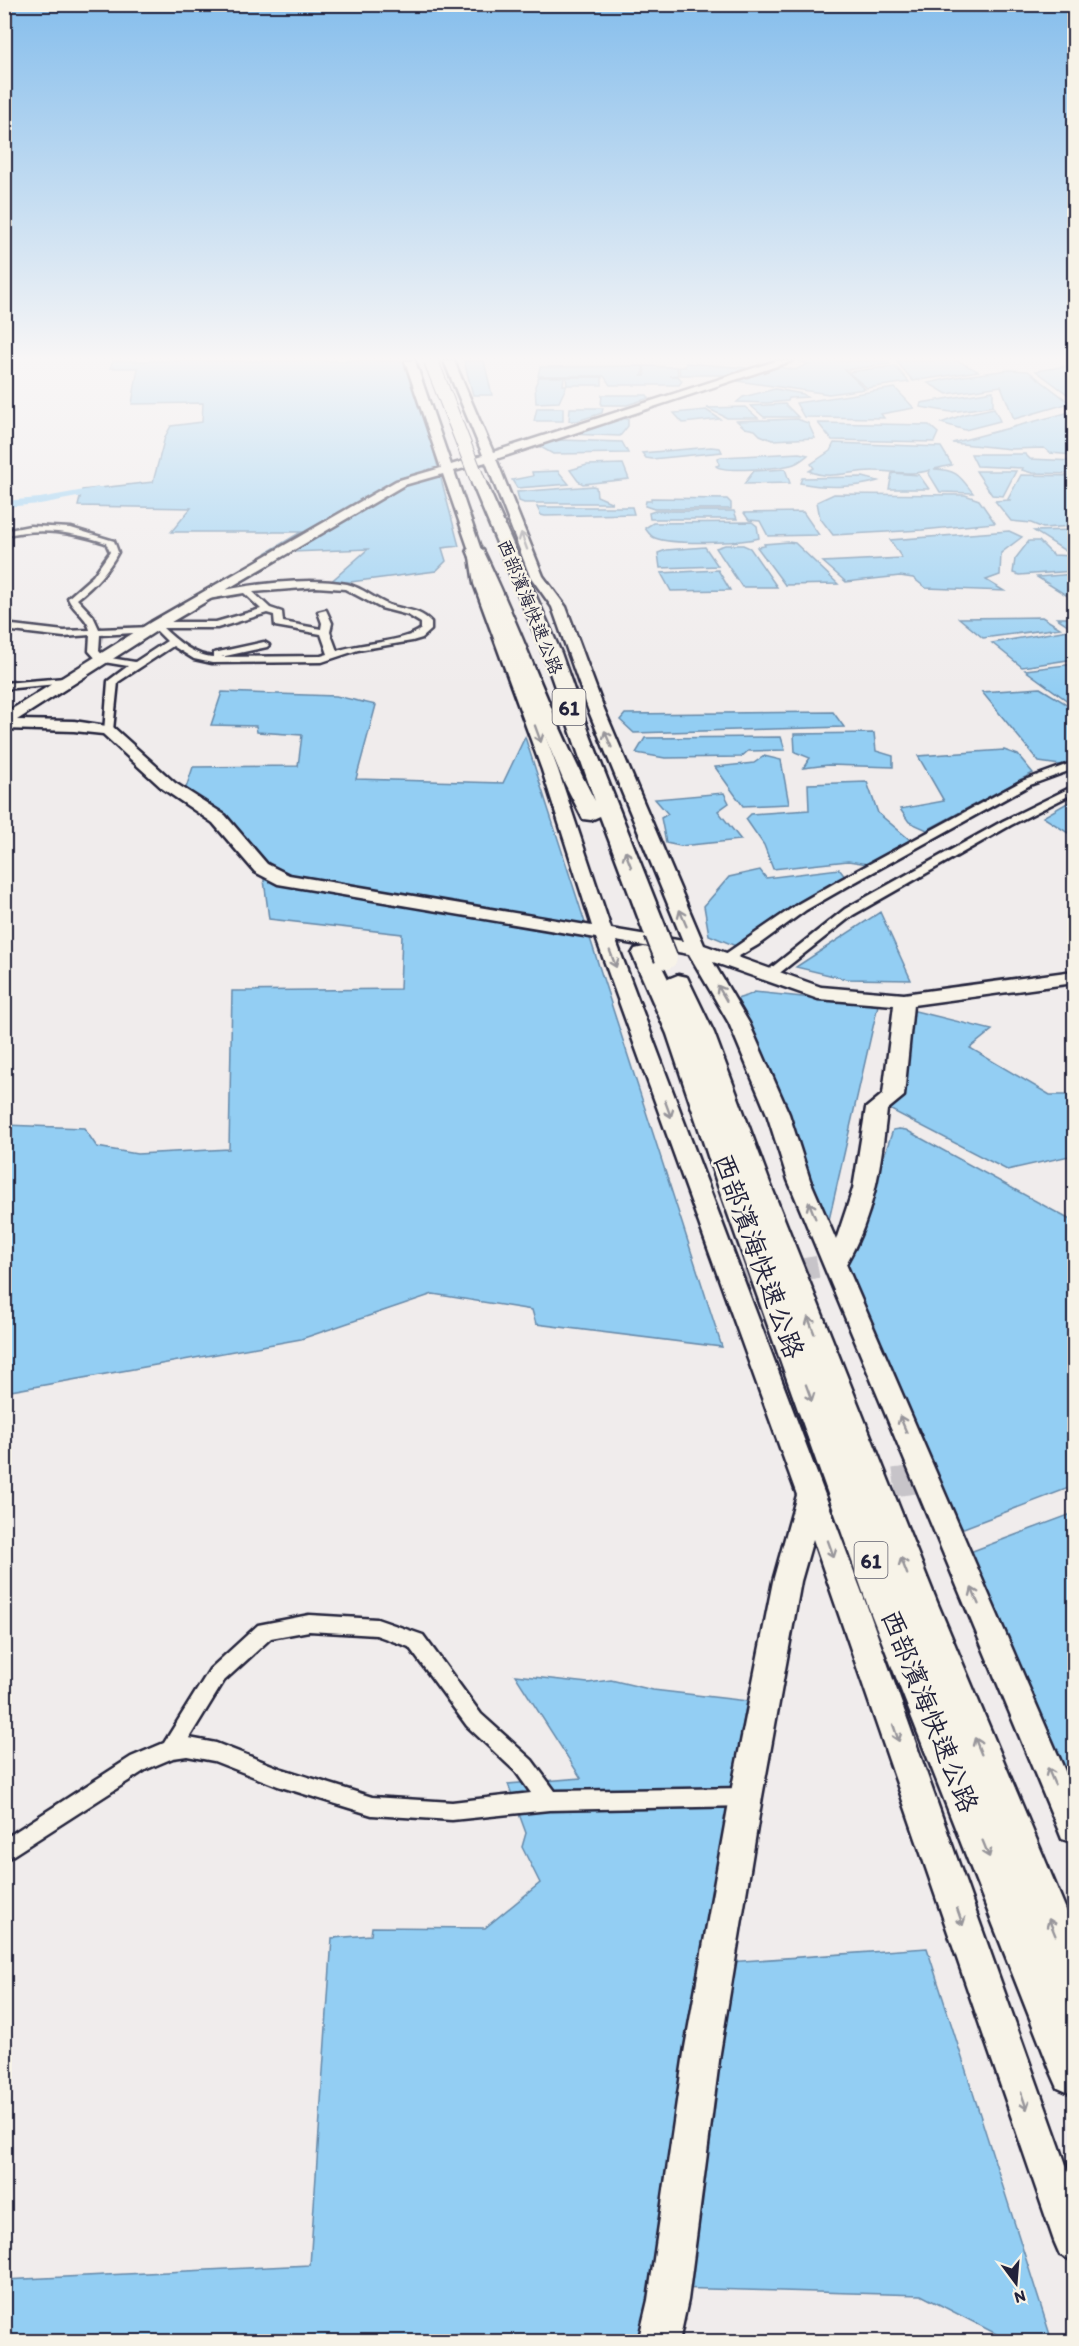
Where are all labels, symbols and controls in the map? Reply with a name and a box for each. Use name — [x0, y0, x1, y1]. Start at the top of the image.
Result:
one-way arrow — [517, 532, 528, 551]
street label: 西部濱海快速公路 — [493, 536, 567, 678]
road number: 61 — [552, 689, 586, 725]
one-way arrow — [533, 724, 544, 743]
one-way arrow — [602, 730, 613, 748]
one-way arrow — [622, 850, 633, 869]
one-way arrow — [677, 910, 689, 928]
one-way arrow — [608, 949, 619, 968]
one-way arrow — [715, 984, 727, 1001]
one-way arrow — [663, 1099, 674, 1118]
street label: 西部濱海快速公路 — [707, 1149, 811, 1363]
one-way arrow — [806, 1201, 817, 1220]
one-way arrow — [805, 1316, 816, 1335]
one-way arrow — [805, 1383, 816, 1402]
one-way arrow — [897, 1416, 908, 1434]
one-way arrow — [827, 1539, 838, 1558]
road number: 61 — [854, 1542, 888, 1578]
one-way arrow — [898, 1557, 909, 1576]
one-way arrow — [969, 1588, 980, 1606]
street label: 西部濱海快速公路 — [874, 1605, 986, 1817]
one-way arrow — [892, 1723, 903, 1742]
one-way arrow — [972, 1738, 983, 1756]
one-way arrow — [1045, 1767, 1057, 1785]
one-way arrow — [981, 1840, 992, 1858]
one-way arrow — [956, 1907, 967, 1926]
one-way arrow — [1046, 1918, 1057, 1936]
one-way arrow — [1020, 2091, 1031, 2110]
north arrow — [986, 2253, 1046, 2313]
text: N — [1012, 2286, 1028, 2308]

